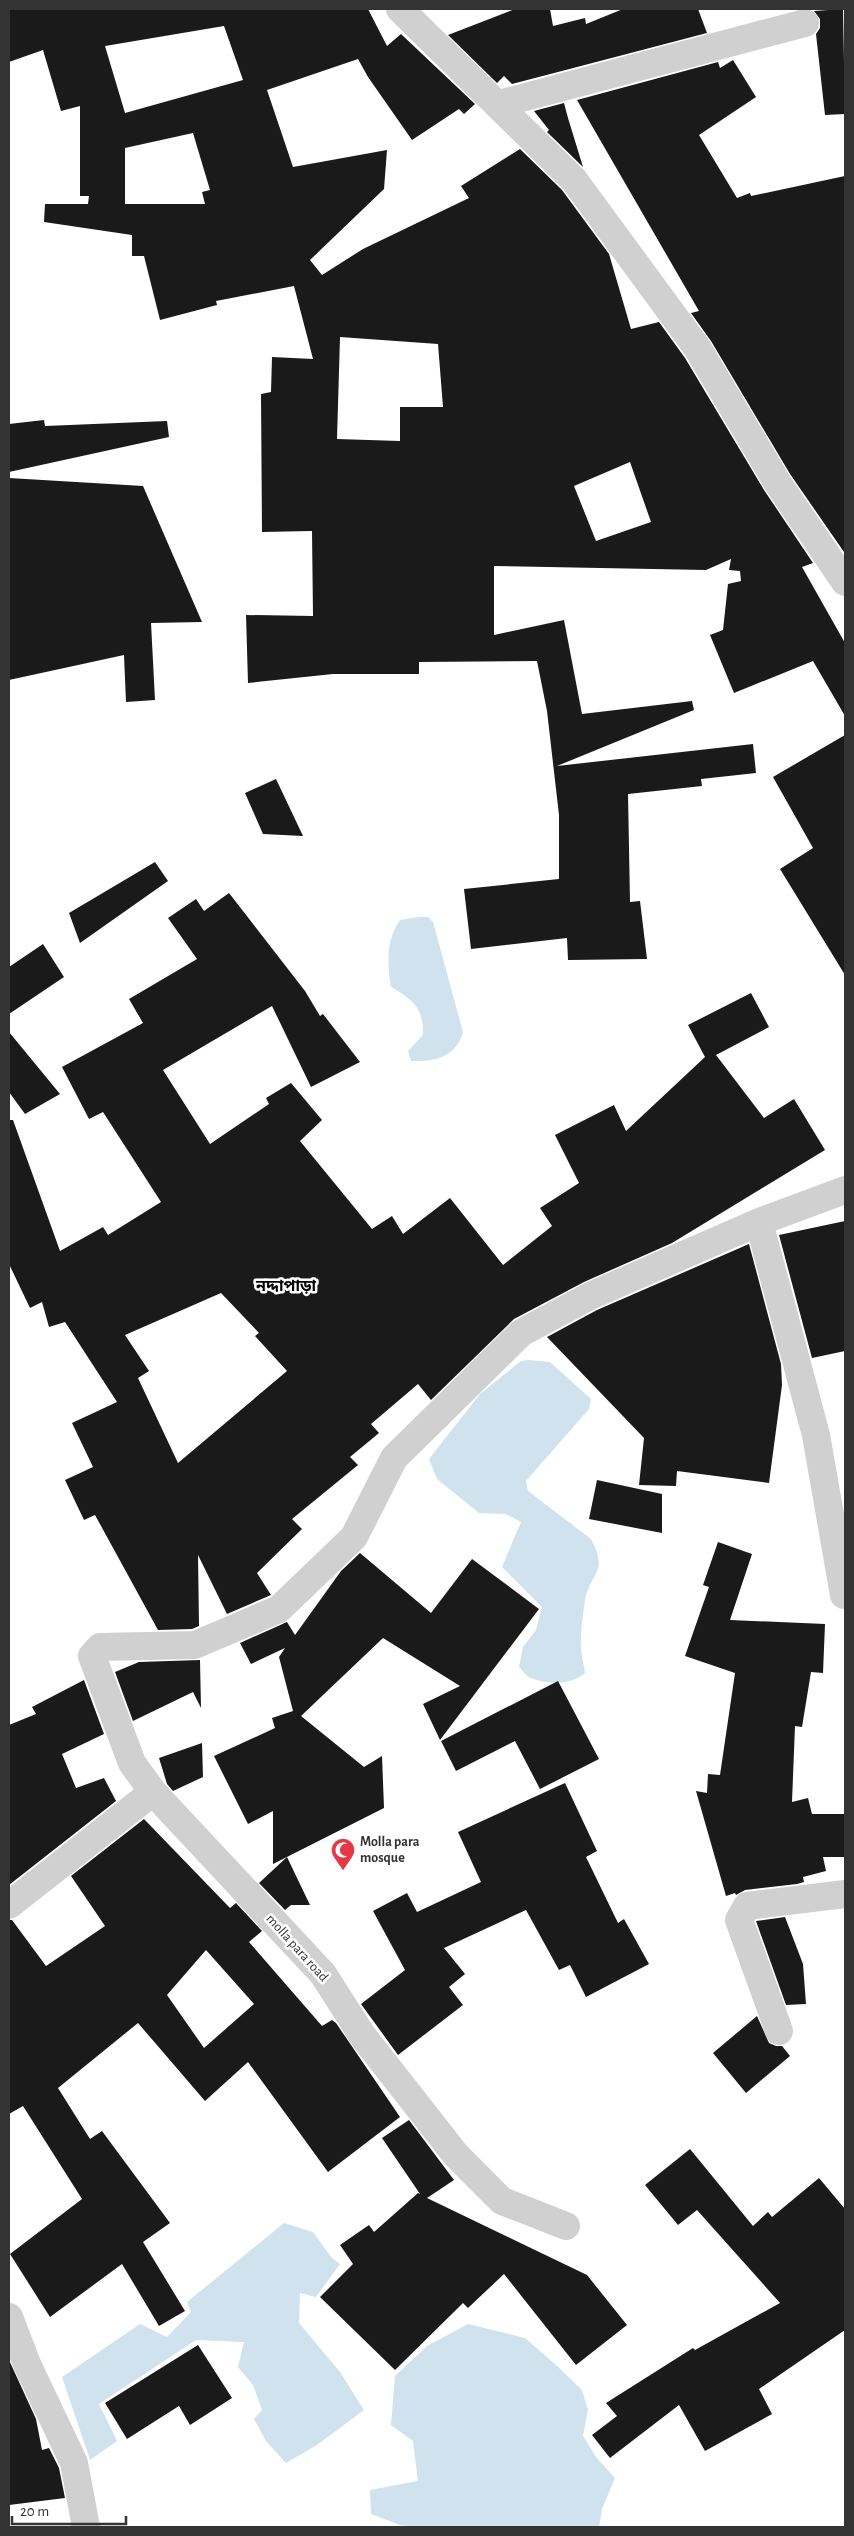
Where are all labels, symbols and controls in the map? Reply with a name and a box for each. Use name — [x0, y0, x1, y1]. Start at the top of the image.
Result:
district label: নদ্দাপাড়া — [255, 1278, 316, 1294]
place label: Molla para mosque — [360, 1835, 420, 1865]
mosque icon: Molla para mosque — [330, 1837, 356, 1871]
street label: molla para road — [263, 1912, 331, 1984]
scale bar — [12, 2494, 126, 2526]
text: 20 m — [20, 2504, 49, 2519]

